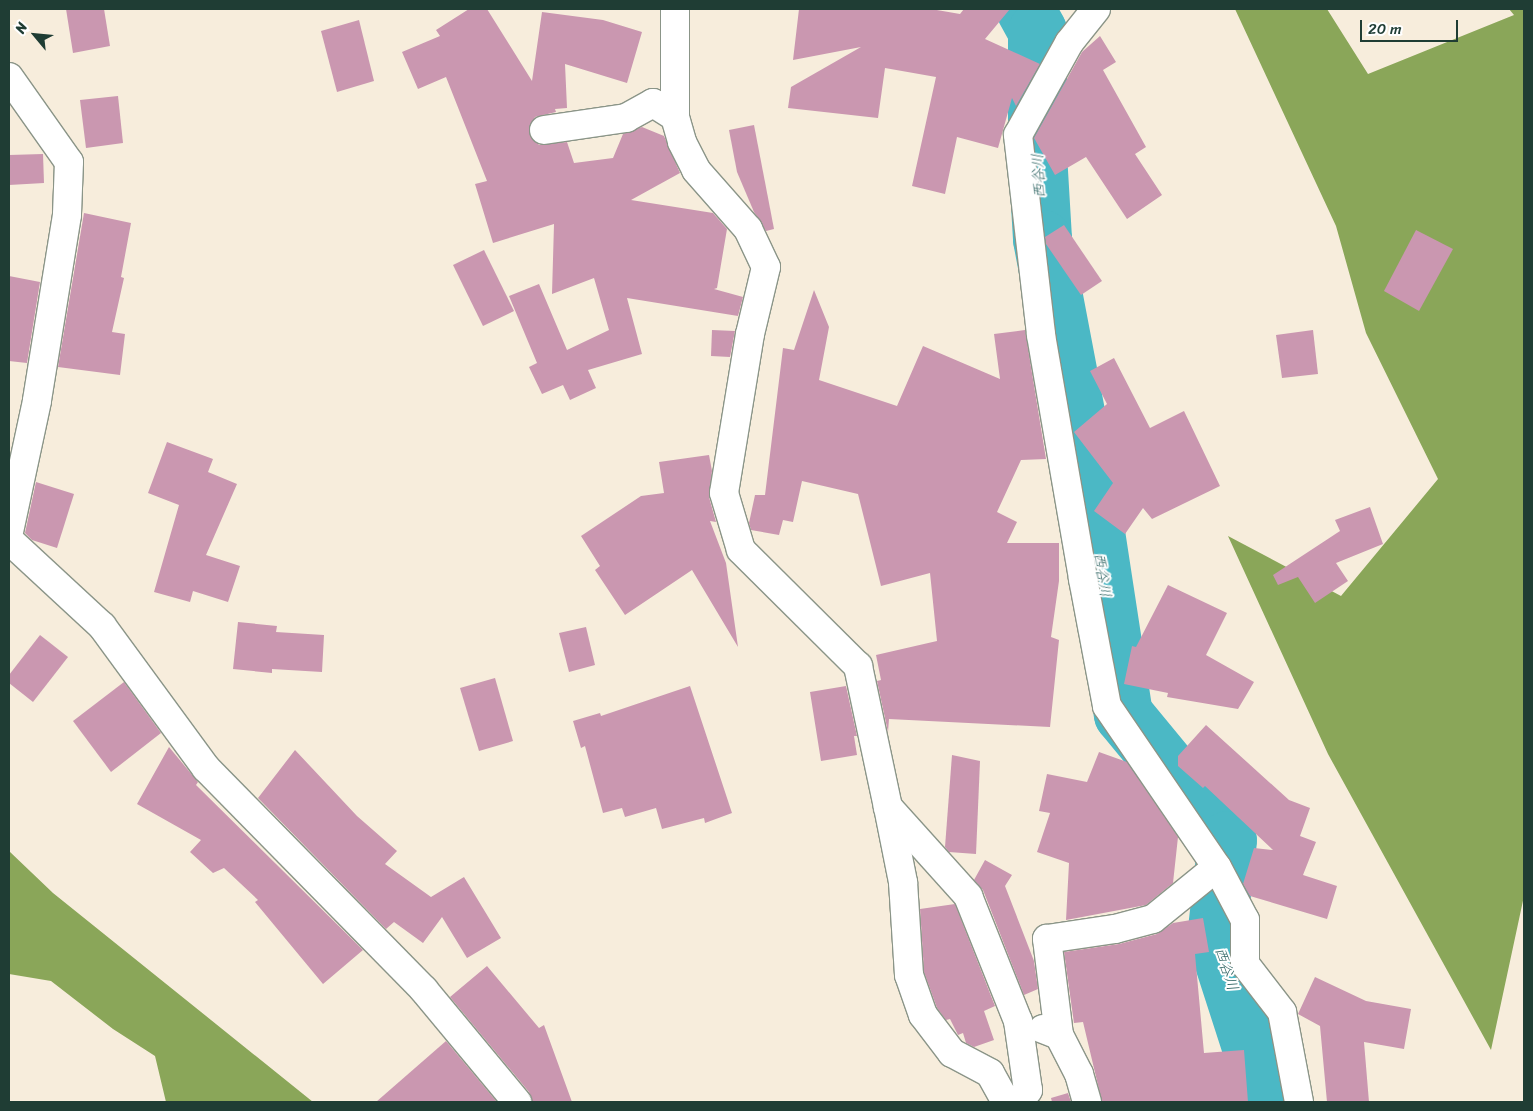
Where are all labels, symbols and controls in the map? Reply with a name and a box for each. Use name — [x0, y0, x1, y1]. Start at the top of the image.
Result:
north arrow — [10, 10, 60, 60]
scale bar — [1363, 10, 1460, 42]
text: 20 m — [1368, 16, 1402, 42]
text: N — [8, 18, 35, 38]
water label: 西谷川 — [1029, 153, 1049, 199]
water label: 西谷川 — [1090, 551, 1114, 599]
water label: 西谷川 — [1210, 945, 1242, 993]

